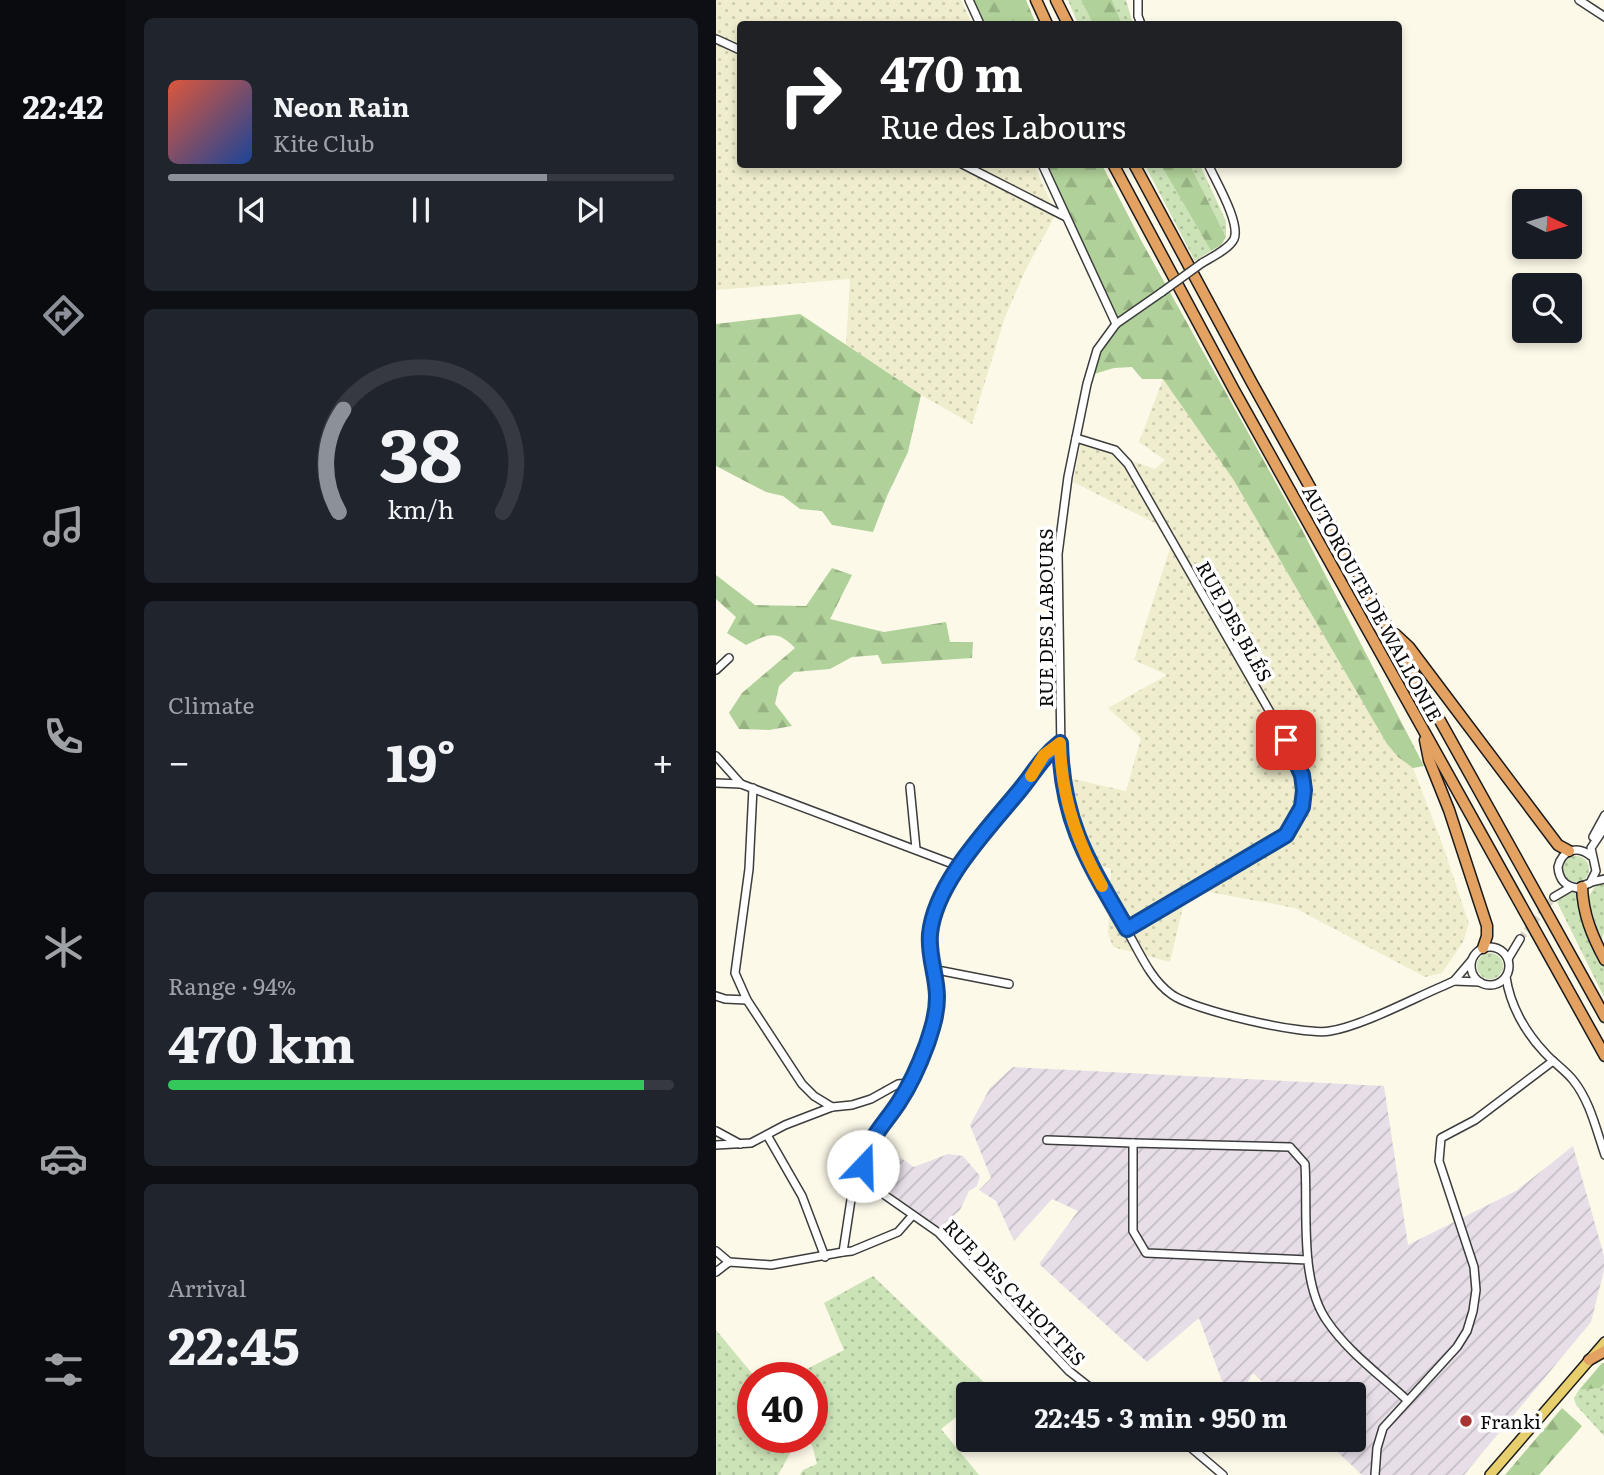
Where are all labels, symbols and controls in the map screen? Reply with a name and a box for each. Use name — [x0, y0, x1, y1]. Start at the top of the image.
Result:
text: 470 m — [880, 34, 1023, 107]
icon: right — [765, 49, 856, 140]
text: 22:42 — [23, 81, 103, 129]
text: Neon Rain — [273, 86, 410, 125]
text: Rue des Labours — [880, 101, 1126, 149]
text: Kite Club — [273, 125, 374, 159]
north arrow — [1512, 189, 1582, 259]
map controls — [1512, 189, 1582, 343]
icon: previous — [233, 191, 271, 229]
icon: pause — [402, 191, 440, 229]
icon: next — [571, 191, 609, 229]
button: search — [1512, 273, 1582, 343]
icon: directions — [39, 291, 88, 340]
text: 38 — [379, 397, 463, 505]
street label: AUTOROUTE DE WALLONIE — [1296, 480, 1450, 726]
text: km/h — [388, 490, 454, 527]
icon: music — [39, 502, 88, 551]
street label: RUE DES LABOURS — [1031, 528, 1059, 708]
street label: RUE DES BLÉS — [1190, 556, 1280, 686]
text: Climate — [168, 687, 254, 721]
pin — [1256, 710, 1316, 770]
icon: phone — [39, 712, 88, 761]
text: 19° — [386, 721, 456, 798]
icon: arrive — [1267, 721, 1305, 759]
text: − — [168, 731, 190, 788]
text: + — [652, 731, 674, 788]
icon: climate — [39, 923, 88, 972]
text: Range · 94% — [168, 968, 296, 1002]
text: 470 km — [168, 1002, 355, 1079]
position arrow — [826, 1129, 900, 1203]
icon: car — [39, 1134, 88, 1183]
street label: RUE DES CAHOTTES — [938, 1213, 1092, 1371]
text: Arrival — [168, 1270, 247, 1304]
text: 22:45 — [168, 1304, 300, 1381]
icon: filters — [39, 1345, 88, 1394]
speed limit sign: 40 — [737, 1362, 828, 1453]
text: 22:45 · 3 min · 950 m — [1034, 1397, 1288, 1436]
place label: Franki — [1480, 1407, 1541, 1435]
marker: Franki — [1458, 1413, 1474, 1429]

